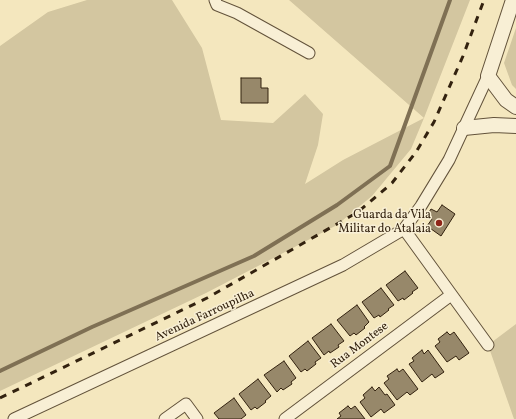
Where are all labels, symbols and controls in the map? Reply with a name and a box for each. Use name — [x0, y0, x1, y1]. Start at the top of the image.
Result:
place label: Guarda da Vila Militar do Atalaia — [338, 209, 431, 237]
marker: Guarda da Vila Militar do Atalaia — [434, 218, 444, 228]
street label: Avenida Farroupilha — [153, 287, 257, 345]
street label: Rua Montese — [328, 320, 392, 372]

